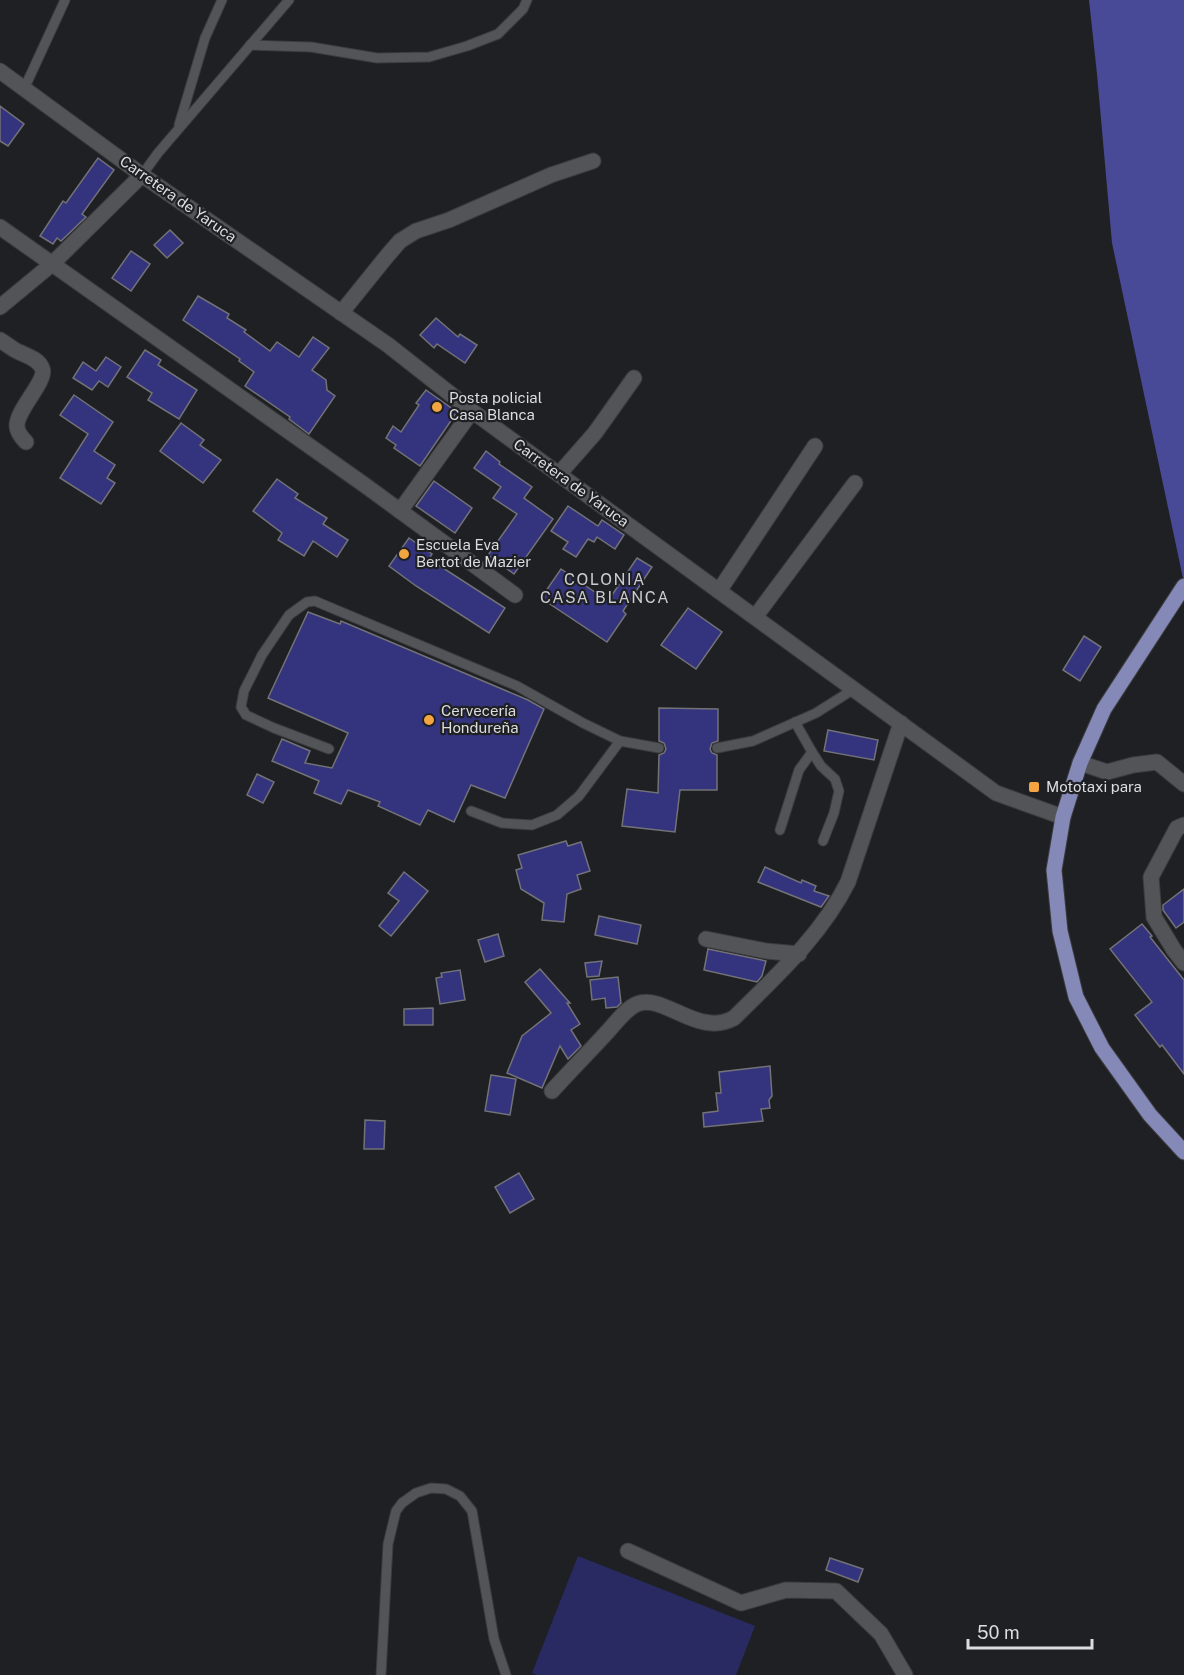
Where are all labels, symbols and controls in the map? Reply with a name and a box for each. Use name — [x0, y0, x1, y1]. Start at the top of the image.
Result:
street label: Carretera de Yaruca — [117, 152, 240, 245]
place label: Posta policial Casa Blanca — [449, 389, 542, 423]
marker: Posta policial Casa Blanca — [430, 400, 444, 414]
street label: Carretera de Yaruca — [510, 435, 632, 530]
place label: Escuela Eva Bertot de Mazier — [416, 536, 531, 570]
marker: Escuela Eva Bertot de Mazier — [397, 547, 411, 561]
district label: COLONIA CASA BLANCA — [540, 570, 670, 607]
place label: Cervecería Hondureña — [441, 702, 518, 736]
marker: Cervecería Hondureña — [422, 713, 436, 727]
place label: Mototaxi para — [1046, 778, 1142, 795]
marker: Mototaxi para — [1027, 780, 1041, 794]
scale bar — [968, 1612, 1092, 1650]
text: 50 m — [977, 1622, 1020, 1643]

